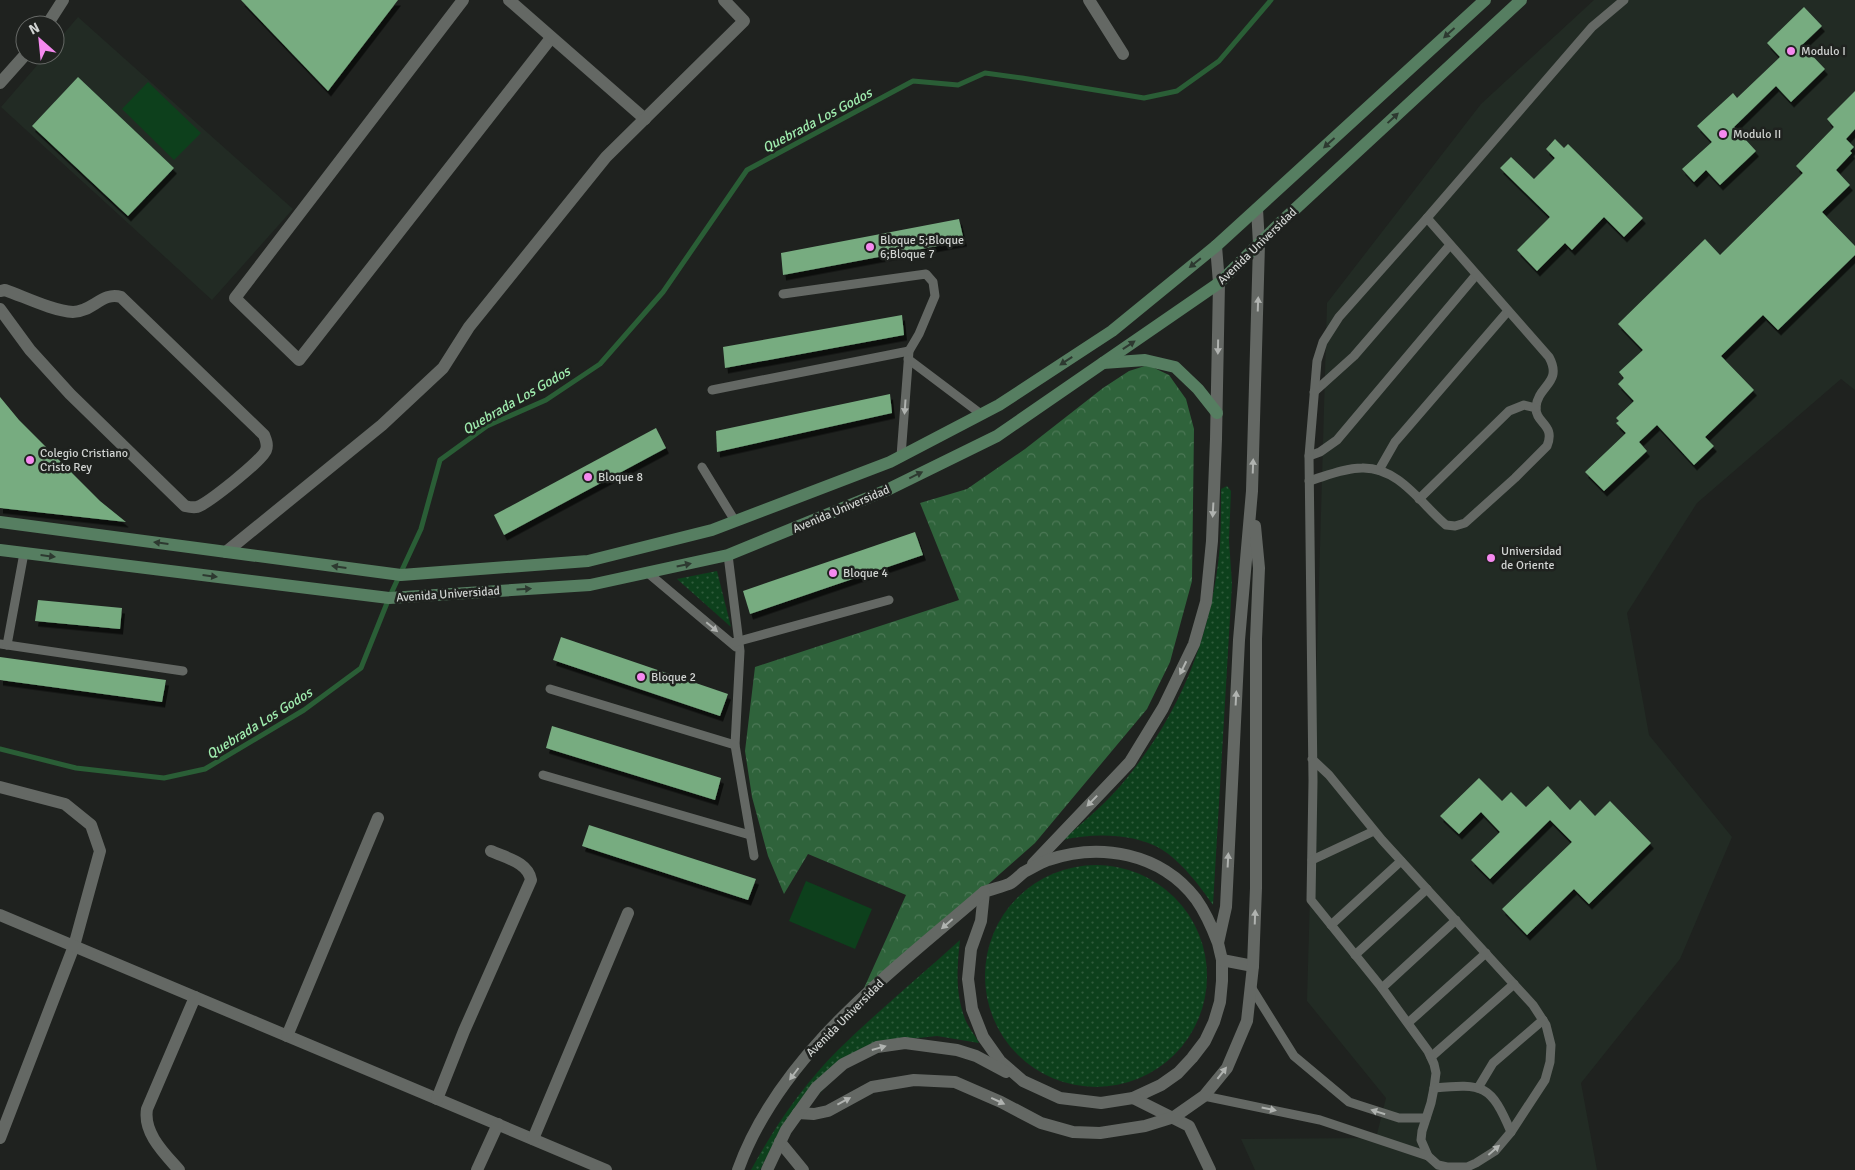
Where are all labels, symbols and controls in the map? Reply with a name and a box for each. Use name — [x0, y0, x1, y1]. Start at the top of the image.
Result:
north arrow — [15, 15, 65, 65]
text: N — [26, 19, 43, 39]
one-way arrow — [1444, 27, 1456, 39]
place label: Modulo I — [1801, 44, 1846, 59]
marker: Modulo I — [1785, 45, 1797, 57]
water label: Quebrada Los Godos — [760, 84, 876, 156]
one-way arrow — [1387, 112, 1399, 124]
place label: Modulo II — [1733, 127, 1781, 142]
marker: Modulo II — [1717, 128, 1729, 140]
one-way arrow — [1323, 137, 1336, 148]
street label: Avenida Universidad — [1215, 205, 1300, 288]
place label: Bloque 5;Bloque 6;Bloque 7 — [880, 233, 964, 262]
marker: Bloque 5;Bloque 6;Bloque 7 — [864, 241, 876, 253]
one-way arrow — [1189, 257, 1202, 268]
one-way arrow — [1254, 295, 1262, 311]
one-way arrow — [1122, 340, 1136, 350]
one-way arrow — [1214, 340, 1222, 356]
one-way arrow — [1059, 356, 1073, 366]
water label: Quebrada Los Godos — [459, 362, 575, 438]
one-way arrow — [900, 400, 908, 416]
place label: Colegio Cristiano Cristo Rey — [40, 446, 128, 475]
marker: Colegio Cristiano Cristo Rey — [24, 454, 36, 466]
one-way arrow — [1249, 458, 1257, 474]
place label: Bloque 8 — [598, 470, 643, 485]
marker: Bloque 8 — [582, 471, 594, 483]
one-way arrow — [909, 471, 924, 479]
street label: Avenida Universidad — [790, 482, 892, 537]
one-way arrow — [1209, 502, 1217, 518]
one-way arrow — [152, 539, 168, 547]
place label: Universidad de Oriente — [1501, 544, 1562, 573]
one-way arrow — [41, 552, 57, 560]
marker: Universidad de Oriente — [1485, 552, 1497, 564]
one-way arrow — [676, 561, 691, 569]
one-way arrow — [330, 562, 346, 570]
place label: Bloque 4 — [843, 566, 888, 581]
marker: Bloque 4 — [827, 567, 839, 579]
one-way arrow — [202, 572, 218, 580]
street label: Avenida Universidad — [396, 583, 500, 606]
one-way arrow — [516, 585, 532, 593]
one-way arrow — [706, 621, 719, 632]
one-way arrow — [1179, 661, 1187, 675]
place label: Bloque 2 — [651, 670, 696, 685]
marker: Bloque 2 — [635, 671, 647, 683]
water label: Quebrada Los Godos — [203, 683, 317, 763]
one-way arrow — [1232, 690, 1240, 706]
one-way arrow — [1086, 795, 1098, 807]
one-way arrow — [1225, 852, 1233, 868]
one-way arrow — [1251, 909, 1259, 925]
one-way arrow — [942, 918, 954, 930]
street label: Avenida Universidad — [803, 976, 887, 1060]
one-way arrow — [871, 1044, 886, 1052]
one-way arrow — [788, 1067, 799, 1080]
one-way arrow — [1217, 1067, 1227, 1080]
one-way arrow — [837, 1097, 850, 1106]
one-way arrow — [991, 1098, 1005, 1106]
one-way arrow — [1261, 1106, 1277, 1114]
one-way arrow — [1371, 1107, 1386, 1115]
one-way arrow — [1487, 1145, 1500, 1156]

